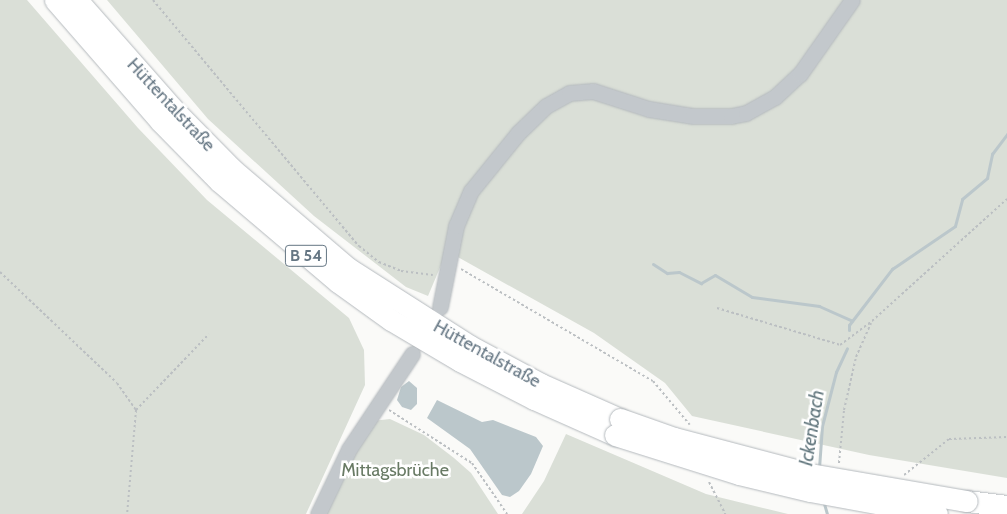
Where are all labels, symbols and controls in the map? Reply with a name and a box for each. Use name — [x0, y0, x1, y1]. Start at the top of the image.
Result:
street label: Hüttentalstraße — [122, 54, 220, 156]
road number: B 54 — [285, 242, 327, 270]
street label: Hüttentalstraße — [430, 316, 544, 392]
water label: Ickenbach — [795, 388, 829, 468]
park label: Mittagsbrüche — [341, 459, 449, 481]

